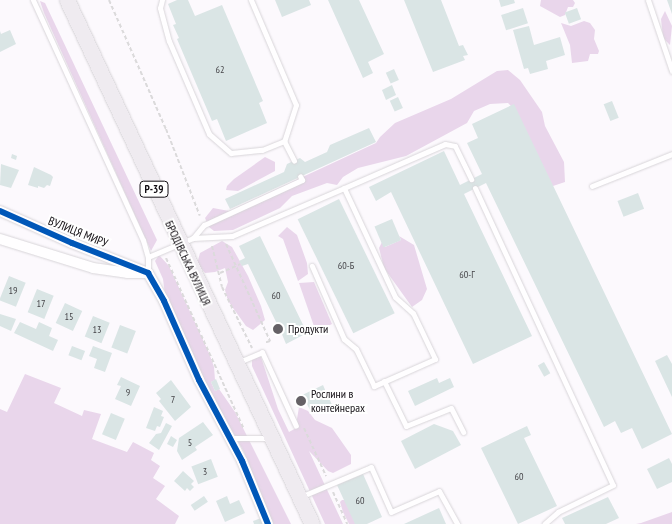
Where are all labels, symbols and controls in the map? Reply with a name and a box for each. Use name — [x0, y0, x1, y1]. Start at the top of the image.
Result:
house number: 62 — [216, 64, 224, 76]
road number: Р-39 — [139, 180, 169, 198]
street label: ВУЛИЦЯ МИРУ — [46, 214, 110, 250]
street label: БРОДІВСЬКА ВУЛИЦЯ — [162, 218, 214, 308]
house number: 60-Б — [338, 260, 354, 272]
house number: 60-Г — [459, 269, 475, 281]
house number: 19 — [9, 285, 17, 297]
house number: 60 — [272, 290, 280, 302]
house number: 17 — [37, 298, 45, 310]
house number: 15 — [65, 311, 73, 323]
place label: Продукти — [288, 322, 328, 336]
marker: Продукти — [272, 323, 284, 335]
house number: 13 — [93, 324, 101, 336]
house number: 9 — [126, 387, 130, 399]
place label: Рослини в контейнерах — [311, 387, 365, 415]
house number: 7 — [171, 394, 175, 406]
marker: Рослини в контейнерах — [295, 395, 307, 407]
house number: 5 — [188, 437, 192, 449]
house number: 3 — [203, 466, 207, 478]
house number: 60 — [515, 471, 523, 483]
house number: 60 — [356, 495, 364, 507]

